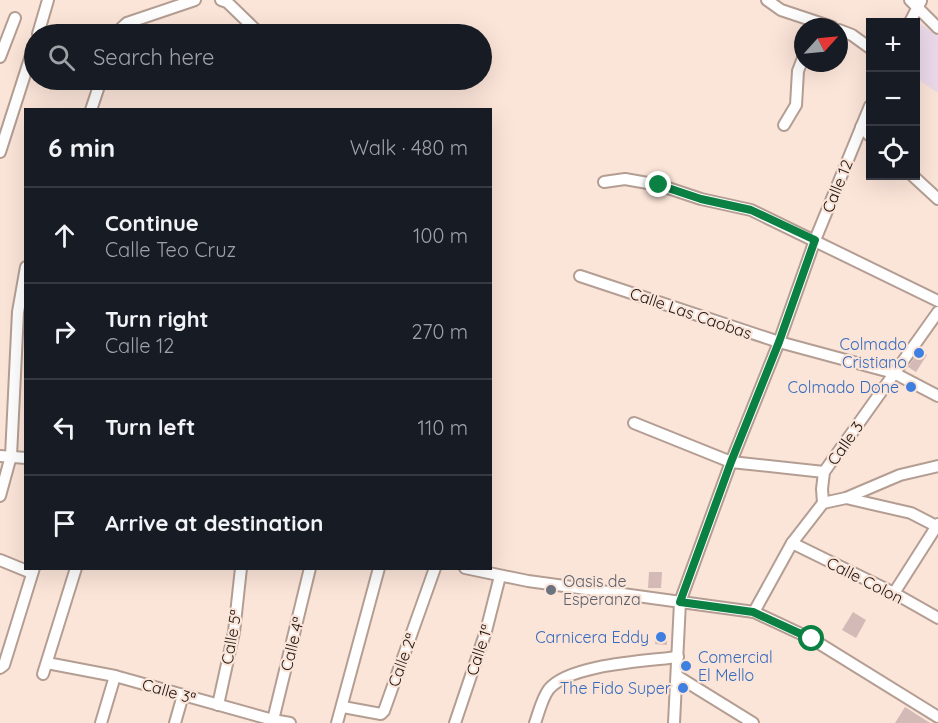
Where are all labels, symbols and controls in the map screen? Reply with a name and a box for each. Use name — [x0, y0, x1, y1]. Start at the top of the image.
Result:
north arrow — [794, 18, 848, 72]
map controls — [866, 18, 920, 180]
button: + — [866, 18, 920, 72]
search box — [24, 24, 492, 90]
icon: search — [45, 41, 78, 74]
text: Search here — [93, 43, 214, 71]
button: − — [866, 72, 920, 126]
button: locate — [866, 126, 920, 180]
text: 6 min — [48, 131, 115, 164]
text: Walk · 480 m — [350, 135, 468, 160]
street label: Calle 12 — [817, 156, 857, 215]
route end — [645, 171, 671, 197]
text: Continue — [105, 209, 199, 237]
icon: ahead — [48, 219, 81, 252]
text: 100 m — [413, 223, 468, 248]
text: Calle Teo Cruz — [105, 237, 236, 262]
street label: Calle Las Caobas — [627, 283, 755, 343]
text: Turn right — [105, 305, 209, 333]
icon: right — [48, 315, 81, 348]
text: 270 m — [411, 319, 468, 344]
text: Calle 12 — [105, 333, 174, 358]
place label: Colmado Cristiano — [840, 334, 907, 372]
marker: Colmado Cristiano — [912, 346, 926, 360]
place label: Colmado Done — [788, 377, 899, 397]
marker: Colmado Done — [904, 380, 918, 394]
icon: left — [48, 411, 81, 444]
text: Turn left — [105, 413, 195, 441]
text: 110 m — [418, 415, 468, 440]
street label: Calle 3 — [823, 417, 867, 469]
icon: arrive — [48, 507, 81, 540]
text: Arrive at destination — [105, 509, 323, 537]
street label: Calle Colon — [823, 552, 907, 608]
place label: Oasis de Esperanza — [563, 571, 641, 609]
marker: Oasis de Esperanza — [544, 583, 558, 597]
street label: Calle 5ª — [216, 608, 246, 666]
street label: Calle 4ª — [276, 615, 308, 673]
street label: Calle 1ª — [461, 622, 497, 678]
route start — [798, 625, 824, 651]
place label: Carnicera Eddy — [535, 627, 649, 647]
marker: Carnicera Eddy — [654, 630, 668, 644]
street label: Calle 2ª — [383, 631, 421, 689]
place label: Comercial El Mello — [698, 647, 773, 685]
marker: Comercial El Mello — [679, 659, 693, 673]
street label: Calle 3ª — [140, 674, 198, 708]
place label: The Fido Super — [560, 678, 671, 698]
marker: The Fido Super — [676, 681, 690, 695]

